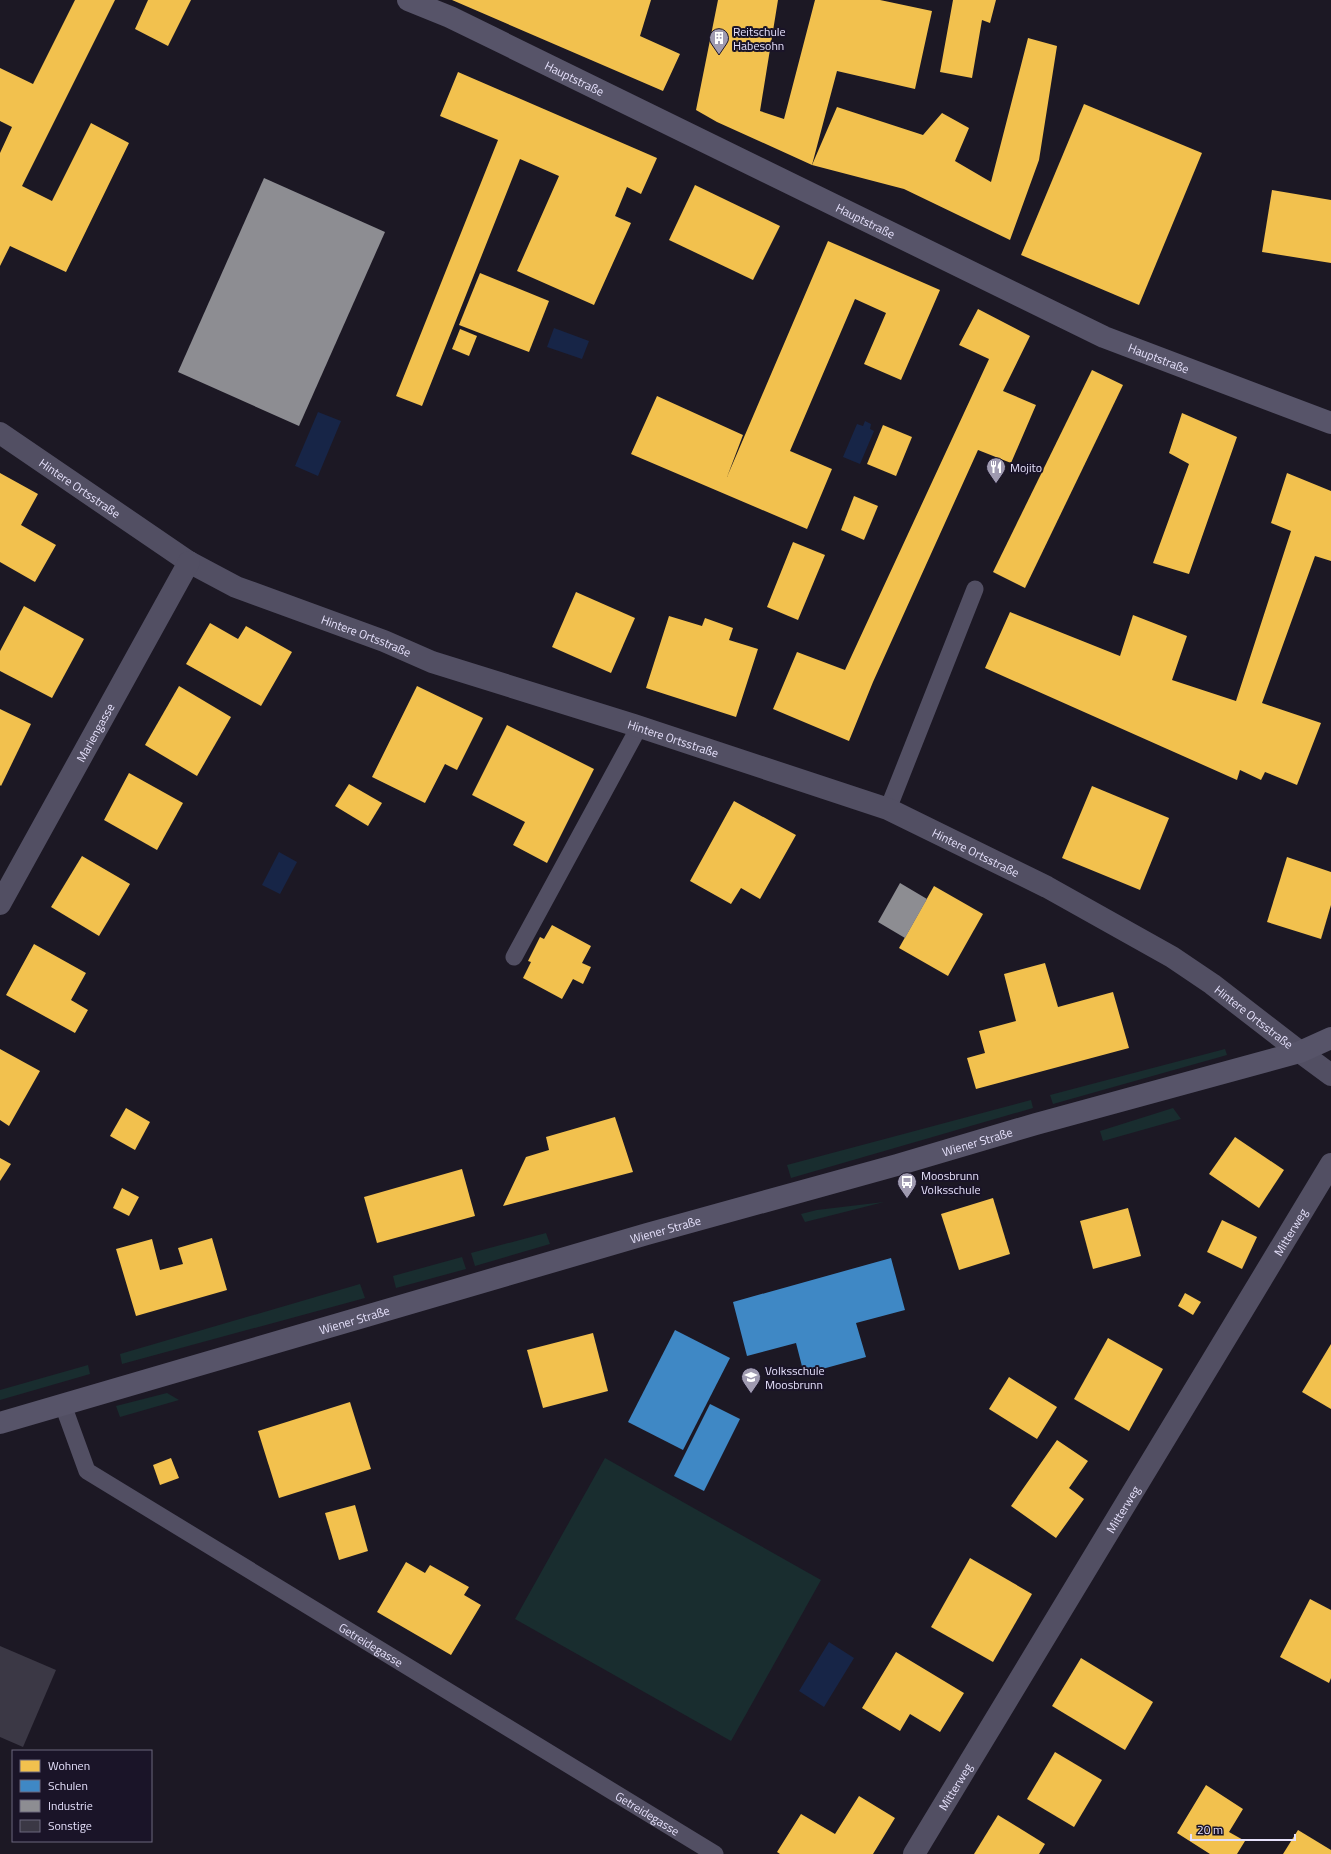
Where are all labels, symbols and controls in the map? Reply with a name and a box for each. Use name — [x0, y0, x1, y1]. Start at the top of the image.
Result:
place label: Reitschule Habesohn — [733, 22, 786, 55]
building icon: Reitschule Habesohn — [708, 27, 730, 55]
street label: Hauptstraße — [542, 55, 607, 101]
street label: Hauptstraße — [833, 198, 899, 243]
street label: Hauptstraße — [1126, 338, 1192, 378]
street label: Hintere Ortsstraße — [36, 453, 125, 522]
restaurant icon: Mojito — [985, 456, 1007, 484]
place label: Mojito — [1010, 458, 1042, 477]
street label: Hintere Ortsstraße — [319, 609, 414, 661]
street label: Mariengasse — [71, 699, 119, 765]
street label: Hintere Ortsstraße — [625, 714, 721, 762]
street label: Hintere Ortsstraße — [929, 823, 1023, 882]
street label: Hintere Ortsstraße — [1211, 980, 1298, 1053]
street label: Wiener Straße — [940, 1122, 1015, 1161]
place label: Moosbrunn Volksschule — [921, 1166, 981, 1199]
bus stop icon: Moosbrunn Volksschule — [896, 1171, 918, 1199]
street label: Mitterweg — [1268, 1204, 1312, 1259]
street label: Wiener Straße — [628, 1210, 703, 1248]
street label: Wiener Straße — [317, 1300, 392, 1339]
place label: Volksschule Moosbrunn — [765, 1361, 825, 1394]
school or university icon: Volksschule Moosbrunn — [740, 1366, 762, 1394]
street label: Mitterweg — [1101, 1482, 1144, 1537]
street label: Getreidegasse — [335, 1617, 407, 1671]
legend — [12, 1750, 152, 1842]
text: Wohnen — [48, 1756, 90, 1775]
street label: Mitterweg — [933, 1759, 977, 1814]
text: Schulen — [48, 1776, 88, 1795]
street label: Getreidegasse — [612, 1786, 684, 1840]
text: Industrie — [48, 1796, 93, 1815]
text: Sonstige — [48, 1816, 92, 1835]
scale bar — [1191, 1816, 1295, 1842]
text: 20 m — [1197, 1820, 1223, 1839]

